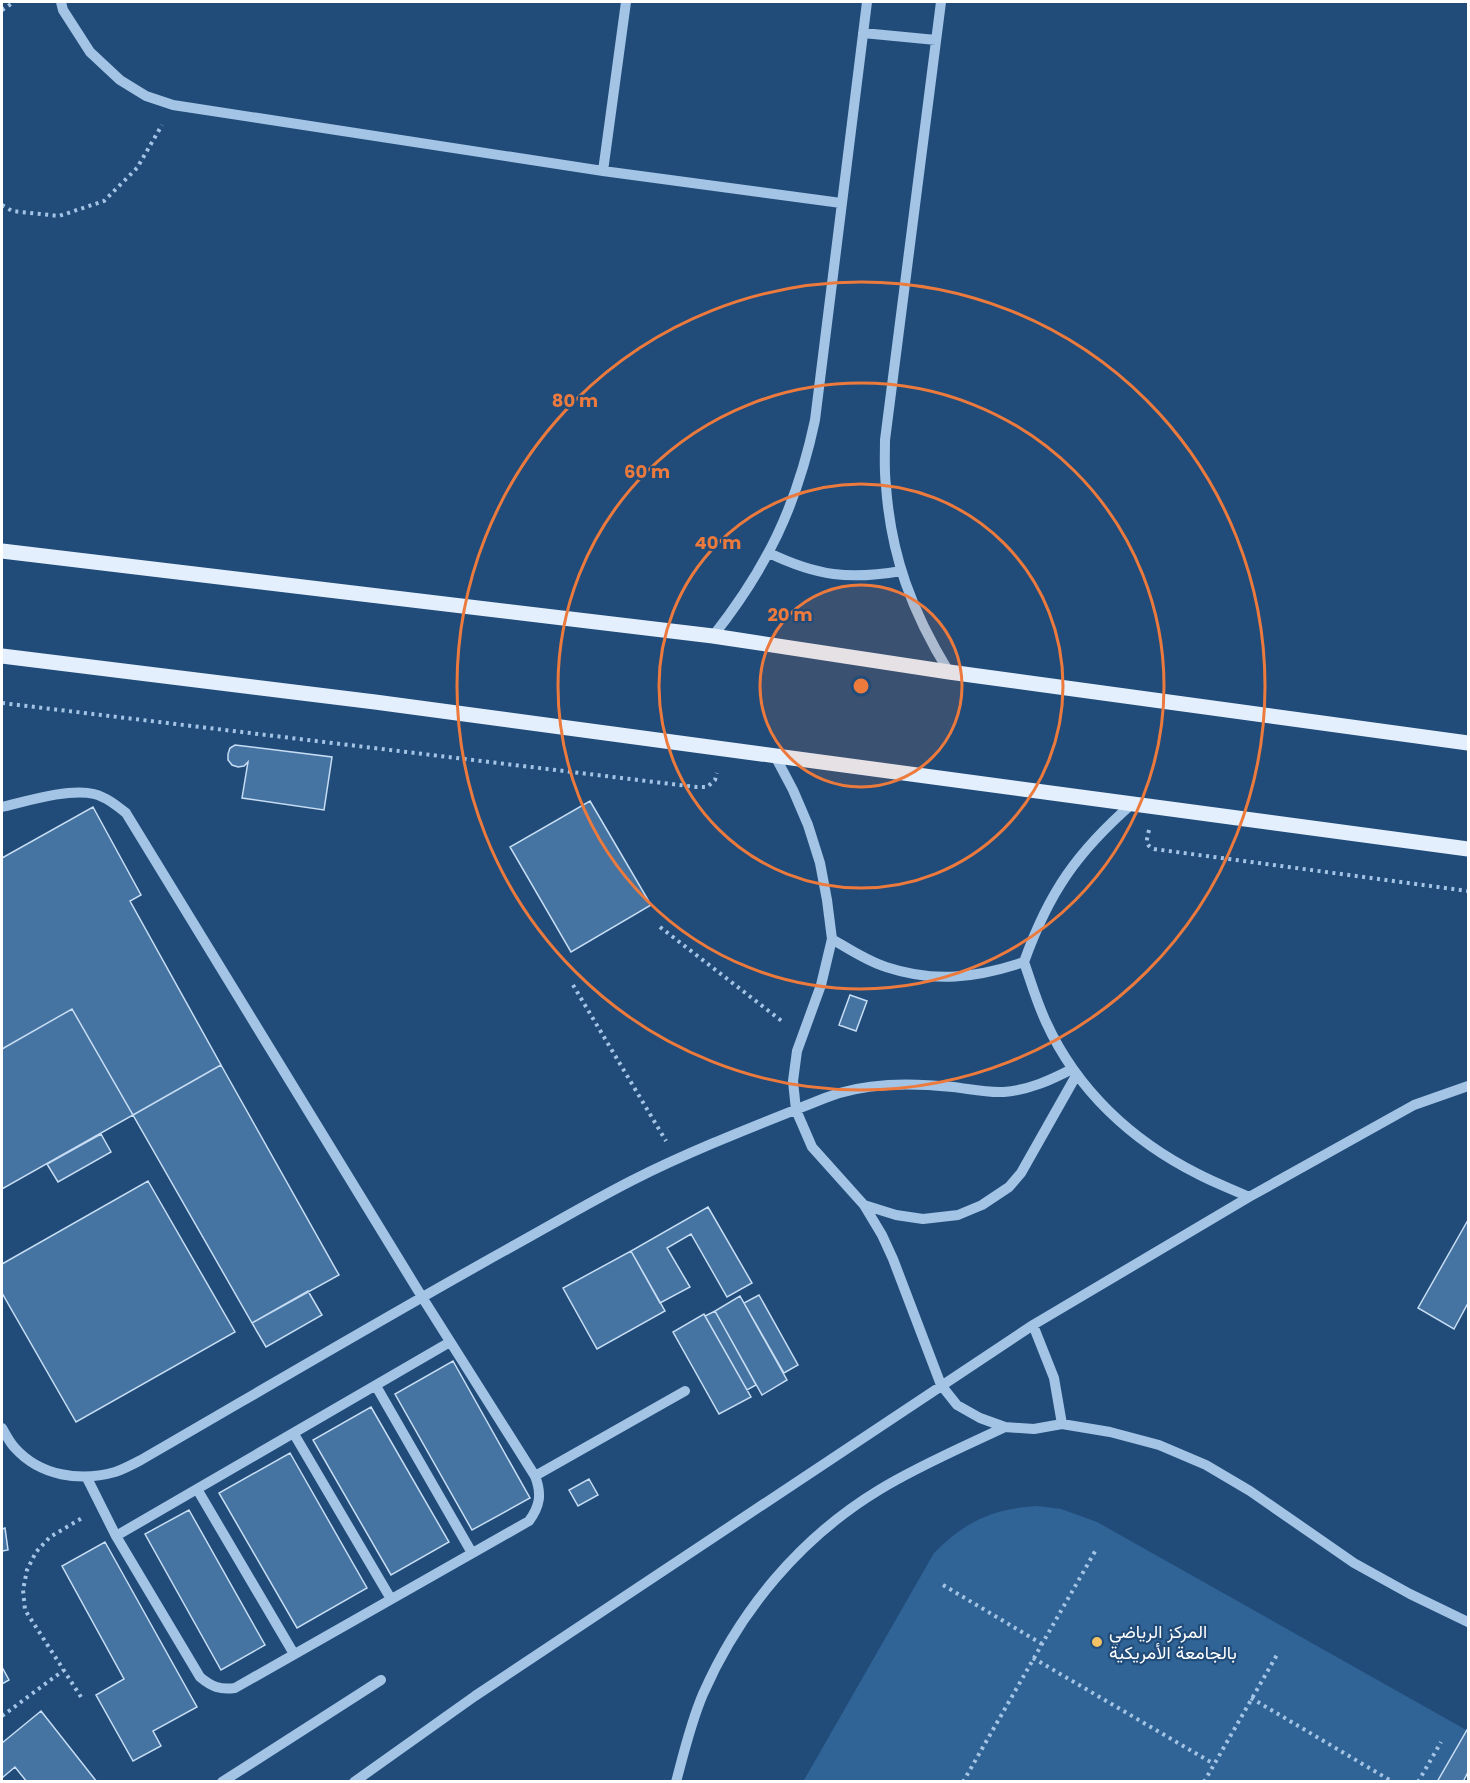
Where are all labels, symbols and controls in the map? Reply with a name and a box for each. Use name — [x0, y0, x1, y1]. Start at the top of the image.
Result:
text: 80 m — [552, 388, 598, 413]
text: 60 m — [624, 459, 670, 484]
text: 40 m — [695, 530, 741, 555]
text: 20 m — [768, 602, 812, 627]
centre of rings — [851, 676, 871, 696]
place label: المركز الرياضي بالجامعة الأمريكية — [1109, 1619, 1237, 1665]
marker: المركز الرياضي بالجامعة الأمريكية — [1090, 1635, 1104, 1649]

